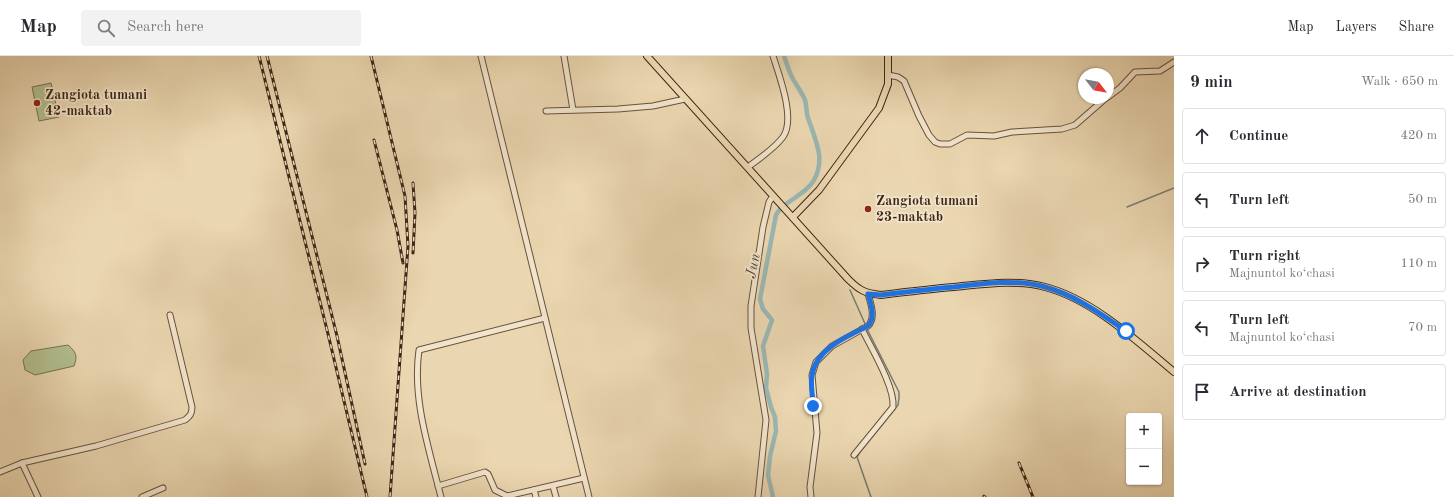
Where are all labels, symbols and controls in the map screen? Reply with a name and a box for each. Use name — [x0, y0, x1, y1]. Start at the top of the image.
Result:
search box — [81, 10, 361, 46]
icon: search — [95, 17, 117, 39]
text: Map — [20, 18, 57, 37]
text: Search here — [127, 20, 204, 35]
text: Map — [1288, 20, 1314, 34]
text: Layers — [1336, 20, 1377, 34]
text: Share — [1399, 20, 1434, 34]
north arrow — [1078, 68, 1114, 104]
text: 9 min — [1190, 74, 1233, 91]
text: Walk · 650 m — [1361, 75, 1438, 88]
place label: Zangiota tumani 42-maktab — [45, 88, 147, 118]
marker: Zangiota tumani 42-maktab — [32, 98, 42, 108]
icon: ahead — [1191, 125, 1213, 147]
text: Continue — [1229, 129, 1288, 144]
text: 420 m — [1400, 129, 1437, 142]
icon: left — [1191, 189, 1213, 211]
text: Turn left — [1229, 193, 1289, 208]
text: 50 m — [1408, 193, 1437, 206]
place label: Zangiota tumani 23-maktab — [876, 194, 978, 224]
marker: Zangiota tumani 23-maktab — [863, 204, 873, 214]
text: Turn right — [1229, 249, 1300, 264]
water label: Jun — [744, 252, 764, 280]
icon: right — [1191, 253, 1213, 275]
text: 110 m — [1400, 257, 1437, 270]
text: Majnuntol ko‘chasi — [1229, 267, 1335, 280]
text: Turn left — [1229, 313, 1289, 328]
icon: left — [1191, 317, 1213, 339]
text: 70 m — [1408, 321, 1437, 334]
route start — [1117, 322, 1135, 340]
text: Majnuntol ko‘chasi — [1229, 331, 1335, 344]
icon: arrive — [1191, 381, 1213, 403]
text: Arrive at destination — [1229, 385, 1367, 400]
route end — [804, 397, 822, 415]
map controls — [1126, 413, 1162, 485]
button: + — [1126, 413, 1162, 449]
button: − — [1126, 449, 1162, 485]

